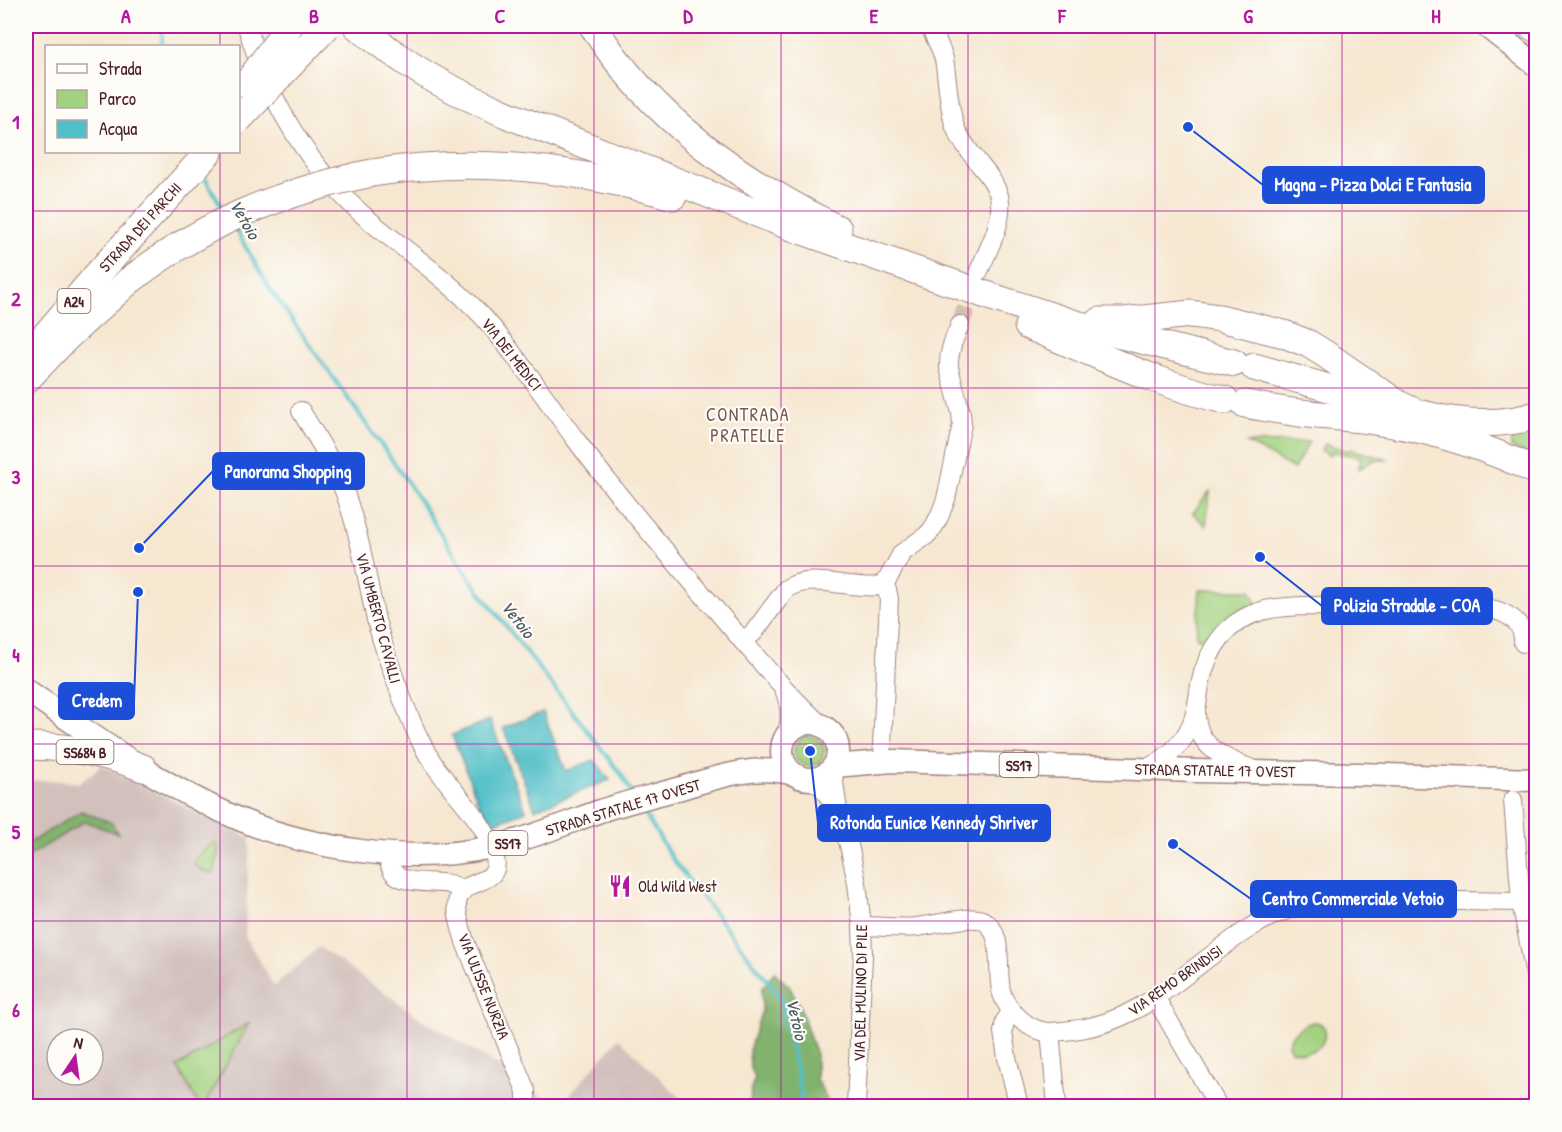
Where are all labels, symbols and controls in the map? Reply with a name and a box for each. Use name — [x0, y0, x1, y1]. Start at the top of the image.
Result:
text: A — [121, 2, 131, 29]
text: B — [309, 2, 319, 29]
text: C — [495, 2, 506, 29]
text: D — [683, 2, 693, 29]
text: E — [870, 2, 879, 29]
text: F — [1057, 2, 1067, 29]
text: G — [1243, 2, 1253, 29]
text: H — [1431, 2, 1441, 29]
legend — [45, 45, 240, 153]
text: Strada — [99, 56, 142, 81]
text: Parco — [99, 86, 136, 111]
text: 1 — [12, 108, 20, 135]
text: Acqua — [99, 116, 137, 141]
callout: Magna - Pizza Dolci E Fantasia — [1263, 167, 1484, 203]
text: Magna - Pizza Dolci E Fantasia — [1275, 172, 1472, 198]
street label: STRADA DEI PARCHI — [94, 177, 186, 277]
water label: Vetoio — [224, 195, 267, 245]
text: 2 — [11, 285, 21, 312]
road number: A24 — [58, 289, 90, 313]
street label: VIA DEI MEDICI — [477, 313, 547, 395]
district label: CONTRADA PRATELLE — [706, 402, 790, 448]
callout: Panorama Shopping — [213, 453, 364, 489]
text: Panorama Shopping — [224, 459, 352, 485]
text: 3 — [12, 463, 21, 490]
street label: VIA UMBERTO CAVALLI — [351, 550, 407, 686]
callout: Polizia Stradale - COA — [1322, 588, 1492, 624]
text: Polizia Stradale - COA — [1334, 593, 1480, 618]
water label: Vetoio — [495, 595, 542, 645]
text: 4 — [12, 641, 20, 668]
callout: Credem — [59, 683, 134, 719]
text: Credem — [72, 688, 122, 713]
road number: SS684 B — [56, 740, 113, 764]
road number: SS17 — [1000, 753, 1038, 777]
street label: STRADA STATALE 17 OVEST — [1134, 758, 1296, 782]
street label: STRADA STATALE 17 OVEST — [543, 773, 704, 841]
callout: Rotonda Eunice Kennedy Shriver — [818, 805, 1050, 841]
text: Rotonda Eunice Kennedy Shriver — [830, 810, 1038, 836]
text: 5 — [12, 818, 21, 845]
road number: SS17 — [488, 831, 528, 855]
restaurant icon: Old Wild West — [607, 873, 633, 899]
place label: Old Wild West — [638, 875, 717, 897]
callout: Centro Commerciale Vetoio — [1251, 881, 1456, 917]
text: Centro Commerciale Vetoio — [1262, 886, 1445, 911]
street label: VIA DEL MULINO DI PILE — [848, 924, 872, 1062]
street label: VIA ULISSE NURZIA — [453, 930, 515, 1042]
street label: VIA REMO BRINDISI — [1123, 939, 1227, 1021]
text: 6 — [12, 996, 20, 1023]
water label: Vetoio — [780, 996, 814, 1044]
north arrow — [45, 1027, 105, 1087]
text: N — [72, 1031, 85, 1054]

